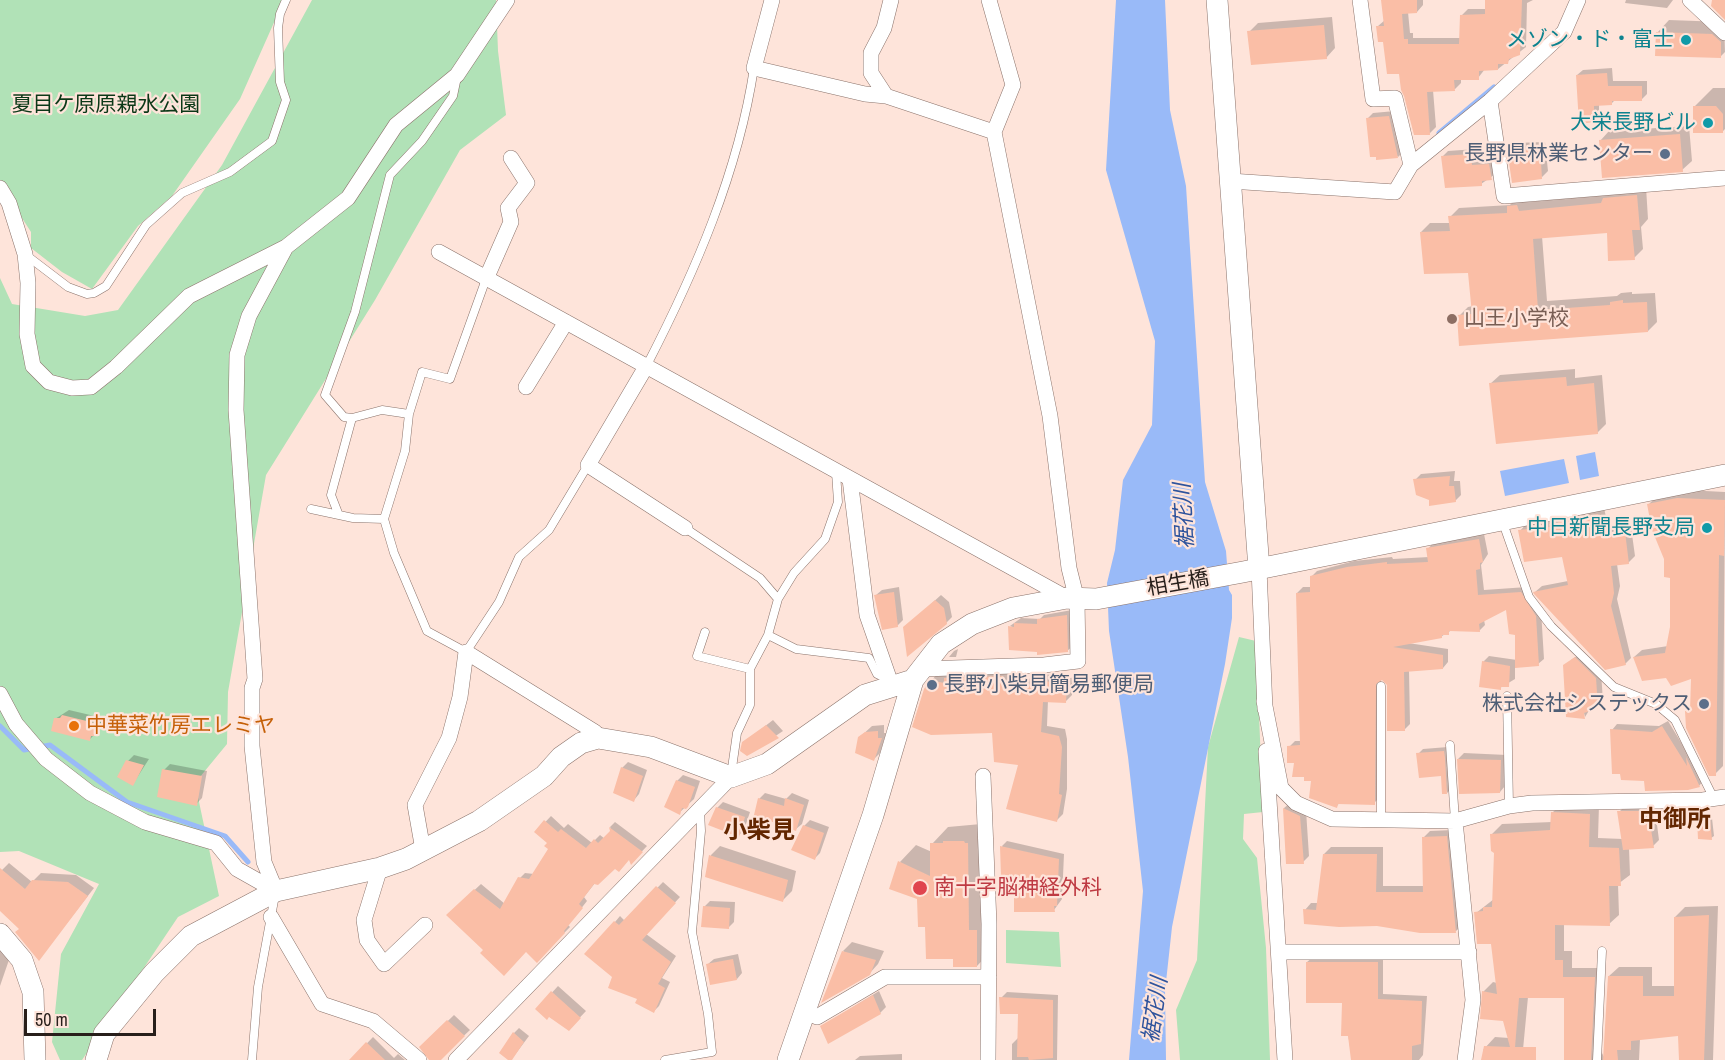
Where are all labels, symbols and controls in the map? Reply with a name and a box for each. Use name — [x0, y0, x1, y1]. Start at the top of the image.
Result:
place label: メゾン・ド・富士 — [1506, 27, 1674, 53]
marker: メゾン・ド・富士 — [1679, 33, 1693, 47]
park label: 夏目ケ原原親水公園 — [12, 92, 200, 118]
place label: 大栄長野ビル — [1570, 110, 1696, 136]
marker: 大栄長野ビル — [1701, 116, 1715, 130]
place label: 長野県林業センター — [1464, 141, 1653, 167]
marker: 長野県林業センター — [1658, 147, 1672, 161]
place label: 山王小学校 — [1464, 306, 1569, 332]
marker: 山王小学校 — [1445, 312, 1459, 326]
water label: 裾花川 — [1170, 482, 1200, 550]
place label: 中日新聞長野支局 — [1527, 515, 1695, 541]
marker: 中日新聞長野支局 — [1700, 521, 1714, 535]
street label: 相生橋 — [1145, 566, 1211, 602]
place label: 長野小柴見簡易郵便局 — [944, 672, 1154, 698]
marker: 長野小柴見簡易郵便局 — [925, 678, 939, 692]
place label: 株式会社システックス — [1482, 691, 1692, 717]
marker: 株式会社システックス — [1697, 697, 1711, 711]
place label: 中華菜竹房エレミヤ — [86, 713, 275, 739]
marker: 中華菜竹房エレミヤ — [67, 719, 81, 733]
district label: 中御所 — [1639, 807, 1711, 835]
district label: 小柴見 — [723, 818, 795, 846]
place label: 南十字脳神経外科 — [934, 875, 1102, 901]
marker: 南十字脳神経外科 — [911, 879, 929, 897]
water label: 裾花川 — [1138, 975, 1174, 1045]
scale bar — [27, 997, 159, 1035]
text: 50 m — [35, 1007, 68, 1032]

